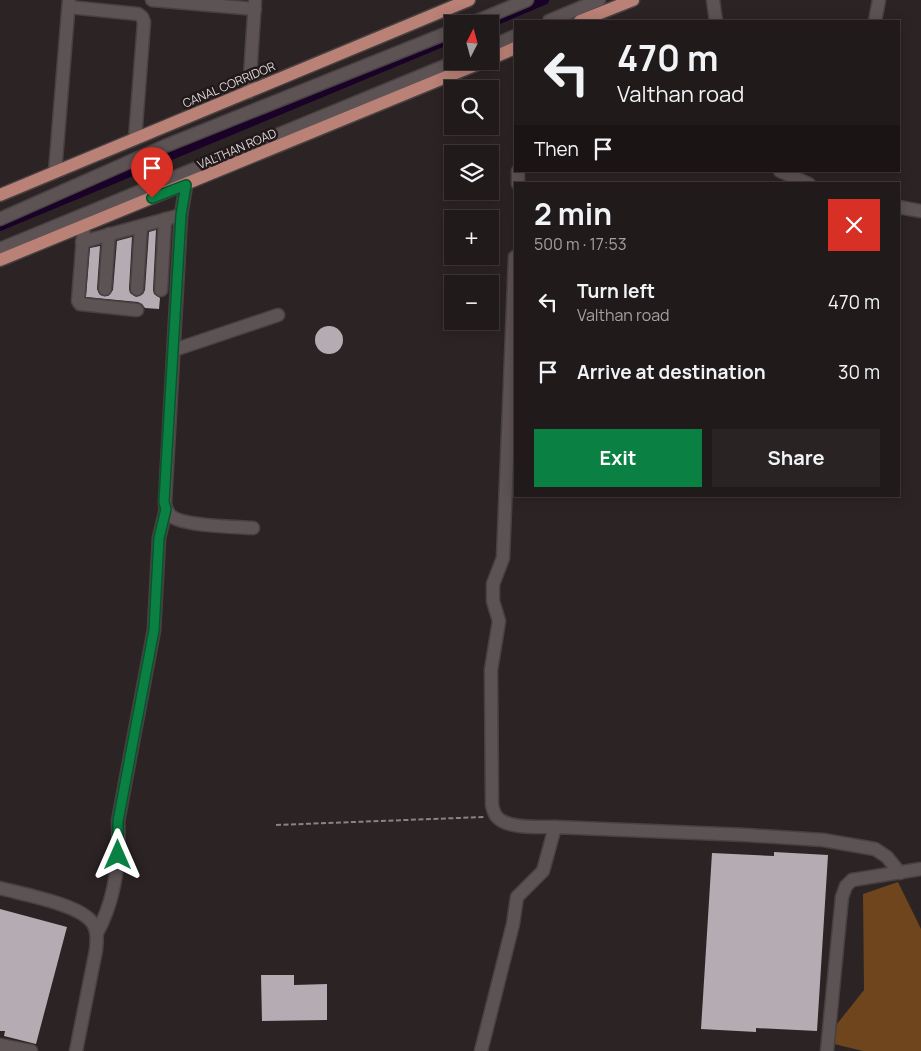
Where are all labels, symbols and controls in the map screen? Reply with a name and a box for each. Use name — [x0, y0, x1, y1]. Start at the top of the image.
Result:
north arrow — [444, 15, 499, 70]
map controls — [444, 15, 499, 330]
text: 470 m — [617, 34, 718, 82]
icon: left — [534, 40, 599, 105]
street label: CANAL CORRIDOR — [180, 57, 278, 112]
text: Valthan road — [617, 79, 744, 109]
button: search — [444, 80, 499, 135]
street label: VALTHAN ROAD — [195, 124, 279, 173]
icon: arrive — [589, 135, 617, 163]
text: Then — [534, 136, 579, 162]
button: layers — [444, 145, 499, 200]
pin — [131, 147, 173, 198]
icon: arrive — [138, 154, 166, 182]
text: 2 min — [534, 193, 612, 234]
button: close — [828, 199, 880, 251]
button: + — [444, 210, 499, 265]
text: 500 m · 17:53 — [534, 233, 627, 255]
button: − — [444, 275, 499, 330]
text: Turn left — [577, 278, 655, 304]
icon: left — [534, 288, 562, 316]
text: 470 m — [828, 289, 880, 315]
text: Valthan road — [577, 304, 670, 326]
icon: arrive — [534, 358, 562, 386]
text: Arrive at destination — [577, 359, 766, 385]
text: 30 m — [838, 359, 880, 385]
button: Exit — [534, 429, 702, 487]
button: Share — [712, 429, 880, 487]
position arrow — [91, 828, 143, 880]

